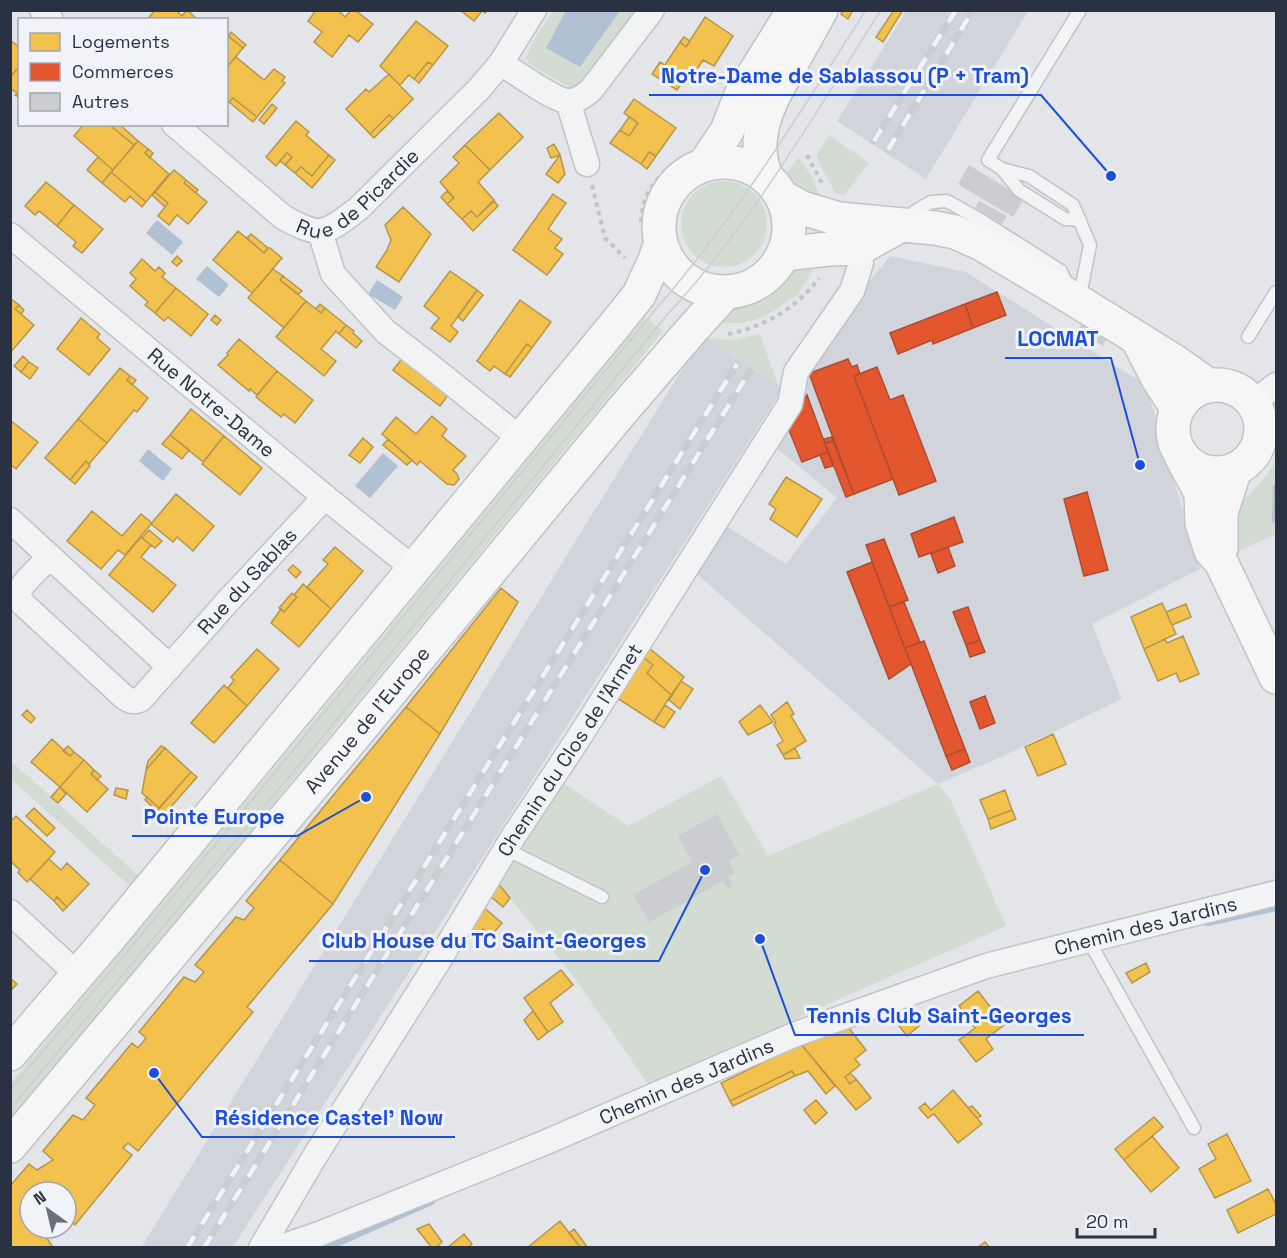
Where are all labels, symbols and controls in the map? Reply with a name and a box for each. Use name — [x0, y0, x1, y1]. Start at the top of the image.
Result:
legend — [18, 18, 228, 126]
text: Logements — [72, 30, 170, 53]
callout: Notre-Dame de Sablassou (P + Tram) — [649, 56, 1041, 95]
text: Commerces — [72, 60, 174, 83]
text: Notre-Dame de Sablassou (P + Tram) — [661, 62, 1029, 89]
text: Autres — [72, 90, 129, 113]
street label: Rue de Picardie — [293, 143, 425, 245]
callout: LOCMAT — [1005, 319, 1111, 358]
text: LOCMAT — [1017, 325, 1099, 352]
street label: Rue Notre-Dame — [142, 342, 281, 463]
street label: Rue du Sablas — [192, 522, 303, 640]
street label: Chemin du Clos de l'Armet — [491, 639, 648, 861]
street label: Avenue de l'Europe — [299, 641, 436, 799]
callout: Pointe Europe — [132, 797, 297, 836]
text: Pointe Europe — [143, 803, 285, 830]
street label: Chemin des Jardins — [1052, 890, 1240, 961]
callout: Club House du TC Saint-Georges — [309, 922, 659, 961]
text: Club House du TC Saint-Georges — [321, 927, 647, 954]
callout: Tennis Club Saint-Georges — [795, 996, 1084, 1035]
text: Tennis Club Saint-Georges — [806, 1002, 1072, 1029]
street label: Chemin des Jardins — [595, 1032, 777, 1131]
callout: Résidence Castel' Now — [202, 1098, 455, 1137]
text: Résidence Castel' Now — [215, 1104, 443, 1131]
north arrow — [18, 1180, 78, 1240]
text: N — [30, 1186, 50, 1210]
scale bar — [1077, 1201, 1155, 1239]
text: 20 m — [1086, 1210, 1129, 1233]

